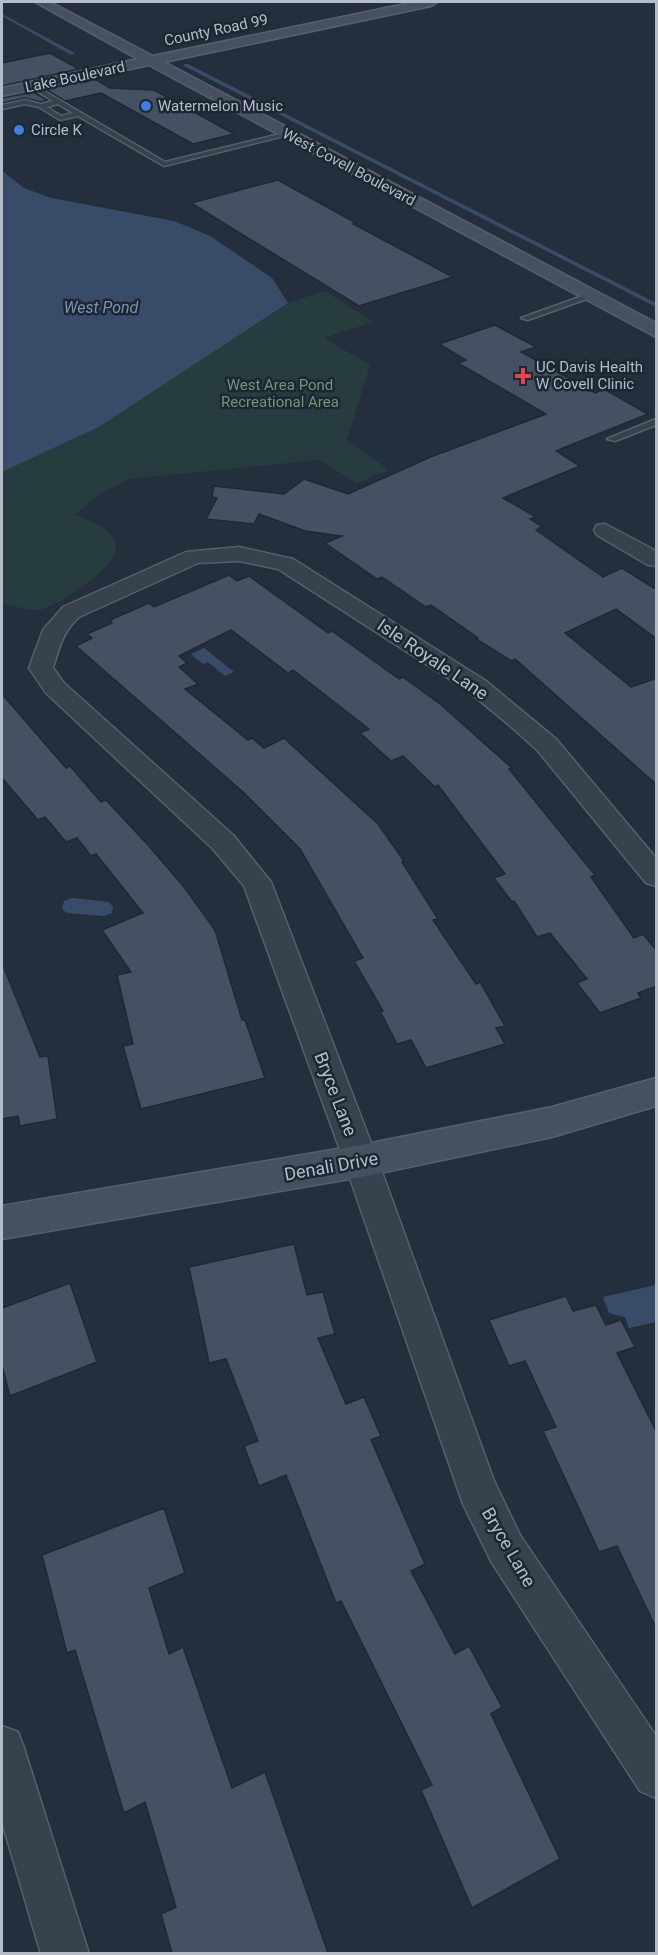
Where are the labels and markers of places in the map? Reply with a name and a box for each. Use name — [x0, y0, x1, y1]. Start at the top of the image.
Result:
place label: Watermelon Music — [158, 97, 283, 115]
marker: Watermelon Music — [139, 99, 153, 113]
place label: Circle K — [31, 121, 83, 139]
marker: Circle K — [12, 123, 26, 137]
place label: UC Davis Health W Covell Clinic — [536, 358, 643, 393]
marker: UC Davis Health W Covell Clinic — [514, 367, 532, 385]

